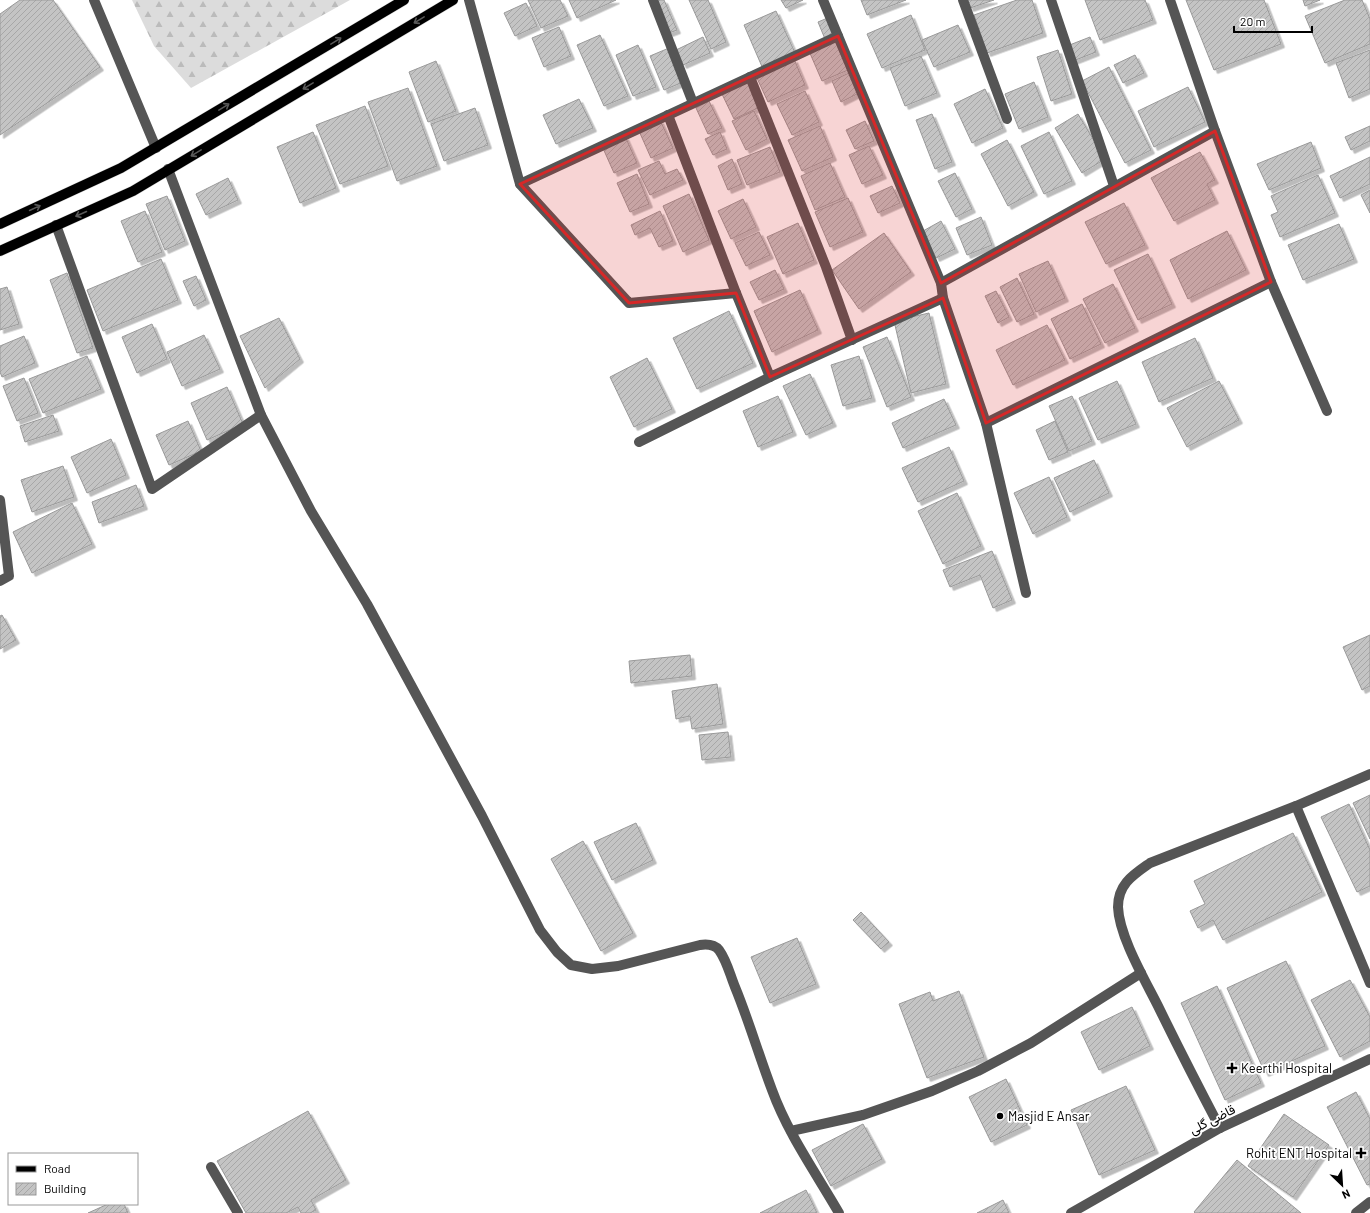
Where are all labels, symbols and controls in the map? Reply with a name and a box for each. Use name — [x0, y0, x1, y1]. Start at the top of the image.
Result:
scale bar — [1234, 8, 1312, 34]
text: 20 m — [1240, 14, 1266, 28]
one-way arrow — [414, 16, 425, 24]
one-way arrow — [330, 36, 342, 44]
one-way arrow — [302, 83, 314, 91]
one-way arrow — [218, 103, 230, 111]
one-way arrow — [190, 149, 202, 157]
one-way arrow — [29, 204, 41, 211]
one-way arrow — [76, 211, 88, 218]
place label: Keerthi Hospital — [1241, 1060, 1332, 1076]
marker: Keerthi Hospital — [1226, 1062, 1238, 1074]
street label: قاضی گلی — [1186, 1101, 1238, 1138]
place label: Masjid E Ansar — [1008, 1108, 1090, 1124]
marker: Masjid E Ansar — [995, 1111, 1005, 1121]
place label: Rohit ENT Hospital — [1246, 1145, 1352, 1161]
marker: Rohit ENT Hospital — [1355, 1147, 1367, 1159]
legend — [8, 1153, 138, 1205]
text: Road — [44, 1161, 71, 1175]
north arrow — [1322, 1165, 1362, 1205]
text: Building — [44, 1181, 86, 1195]
text: N — [1340, 1187, 1353, 1202]

